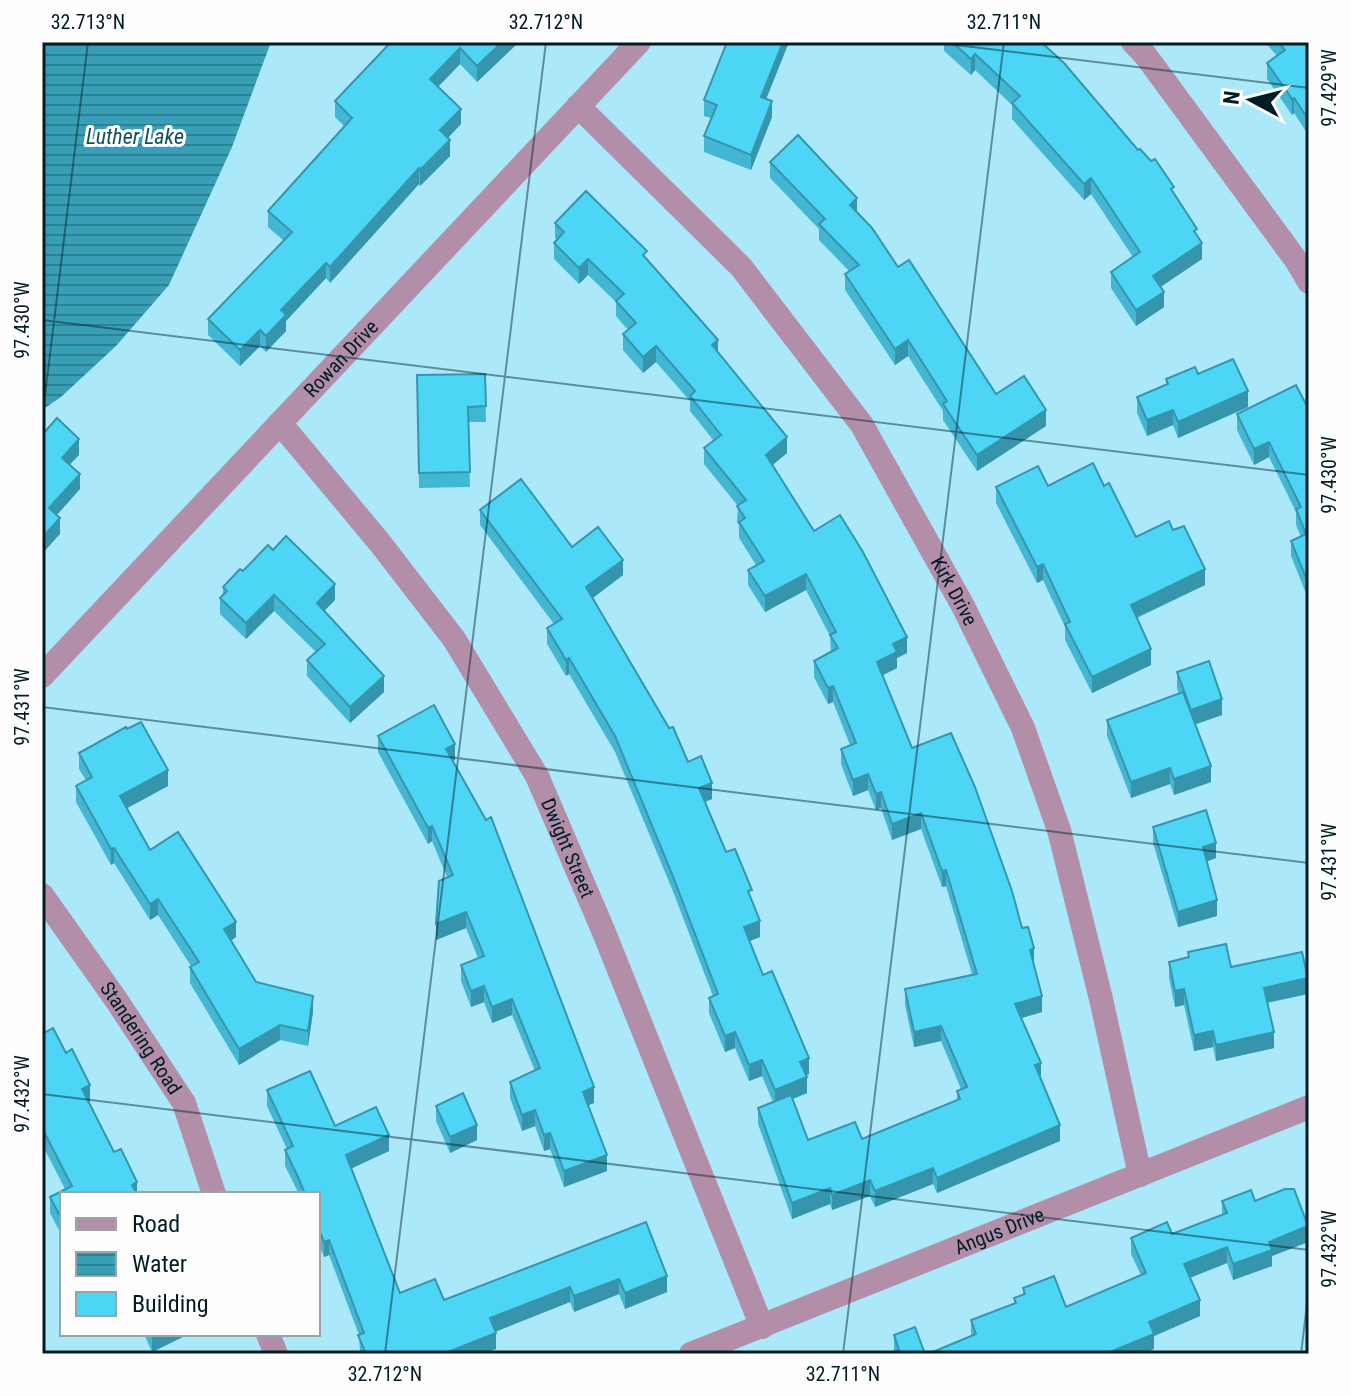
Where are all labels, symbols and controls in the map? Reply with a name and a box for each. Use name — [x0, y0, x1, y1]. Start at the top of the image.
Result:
text: 32.713°N — [51, 10, 125, 34]
text: 32.712°N — [509, 10, 583, 34]
text: 32.711°N — [967, 10, 1041, 34]
text: 97.429°W — [1317, 49, 1341, 127]
north arrow — [1211, 60, 1291, 140]
text: N — [1218, 89, 1245, 106]
water label: Luther Lake — [86, 124, 184, 149]
text: 97.430°W — [10, 281, 34, 359]
street label: Rowan Drive — [299, 315, 383, 402]
text: 97.430°W — [1317, 436, 1341, 514]
street label: Kirk Drive — [926, 552, 983, 629]
text: 97.431°W — [10, 668, 34, 746]
street label: Dwight Street — [536, 795, 600, 902]
text: 97.431°W — [1317, 823, 1341, 901]
street label: Standering Road — [95, 977, 187, 1099]
text: 97.432°W — [10, 1055, 34, 1133]
legend — [60, 1192, 320, 1336]
street label: Angus Drive — [951, 1202, 1048, 1259]
text: Road — [132, 1210, 180, 1238]
text: 97.432°W — [1317, 1210, 1341, 1288]
text: Water — [132, 1250, 187, 1278]
text: Building — [132, 1290, 209, 1318]
text: 32.712°N — [348, 1362, 422, 1386]
text: 32.711°N — [806, 1362, 880, 1386]

